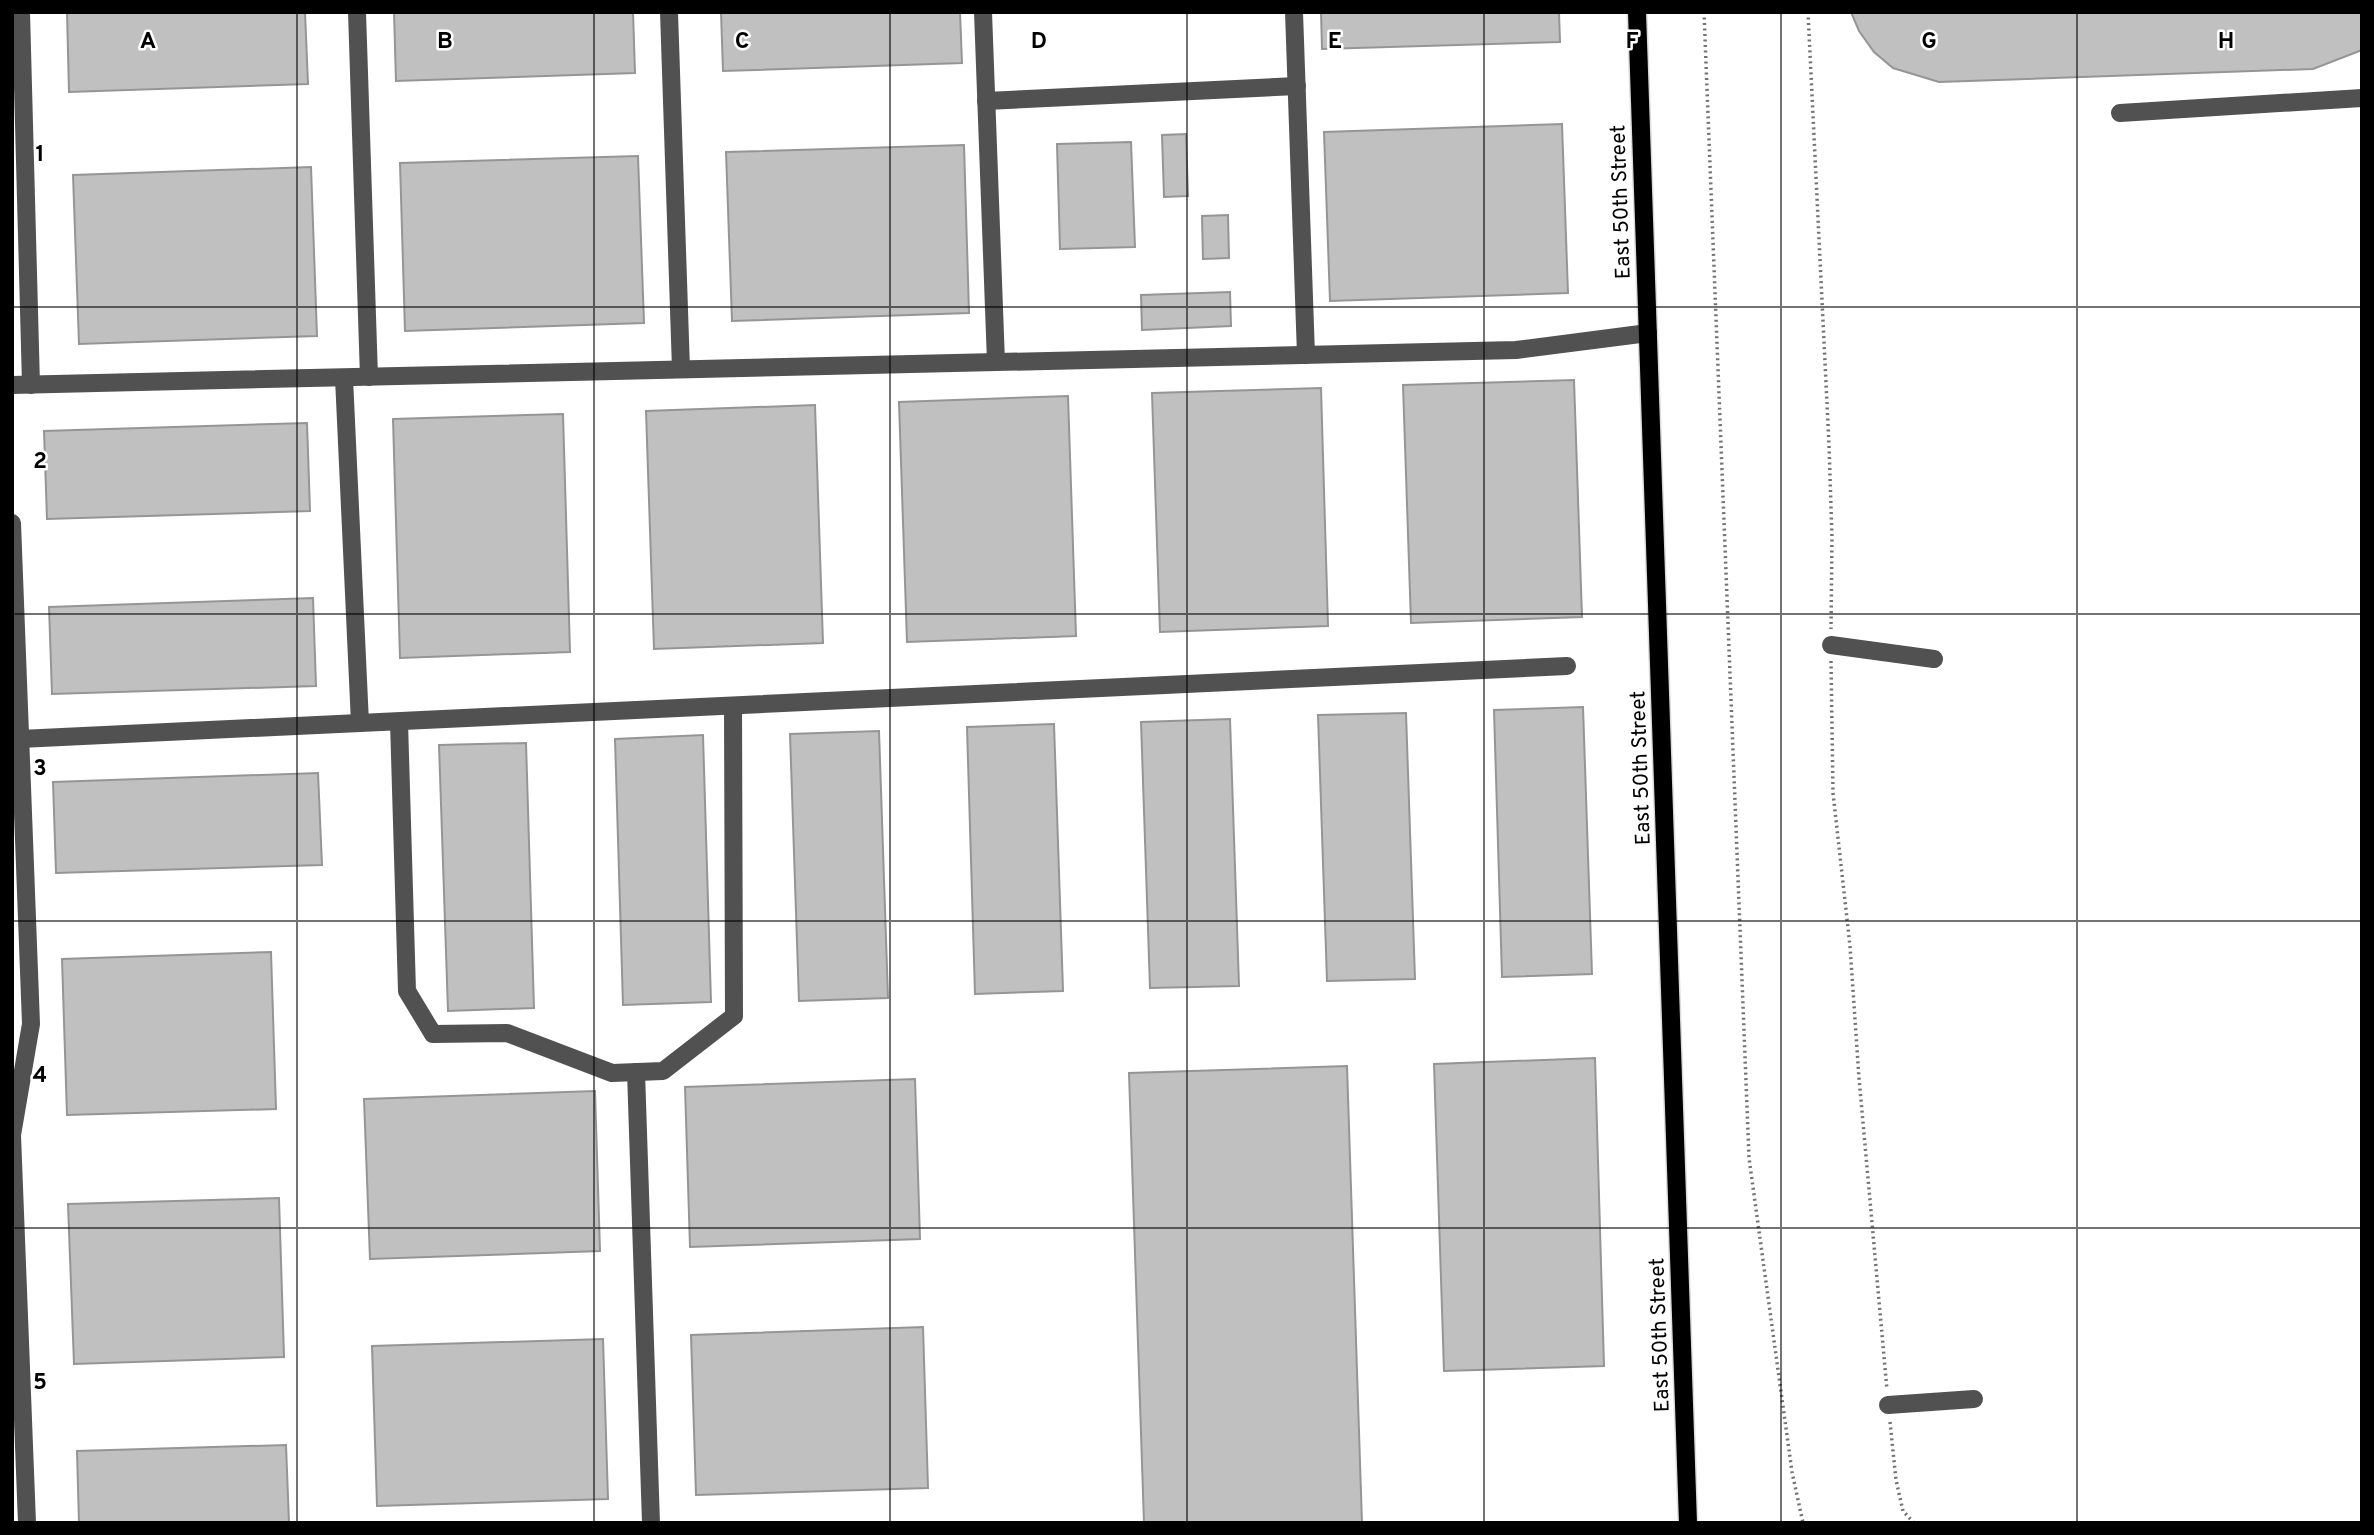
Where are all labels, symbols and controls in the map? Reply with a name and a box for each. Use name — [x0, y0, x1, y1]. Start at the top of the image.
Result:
text: A — [140, 28, 156, 57]
text: B — [437, 28, 453, 57]
text: C — [735, 28, 749, 57]
text: D — [1031, 28, 1047, 57]
text: E — [1328, 28, 1342, 57]
text: F — [1625, 28, 1639, 57]
text: G — [1921, 28, 1937, 57]
text: H — [2218, 28, 2234, 57]
street label: East 50th Street — [1605, 124, 1638, 280]
text: 1 — [35, 141, 45, 170]
text: 2 — [33, 448, 47, 477]
street label: East 50th Street — [1625, 690, 1658, 846]
text: 3 — [33, 755, 47, 784]
text: 4 — [33, 1062, 47, 1091]
street label: East 50th Street — [1644, 1257, 1677, 1413]
text: 5 — [33, 1369, 47, 1398]

